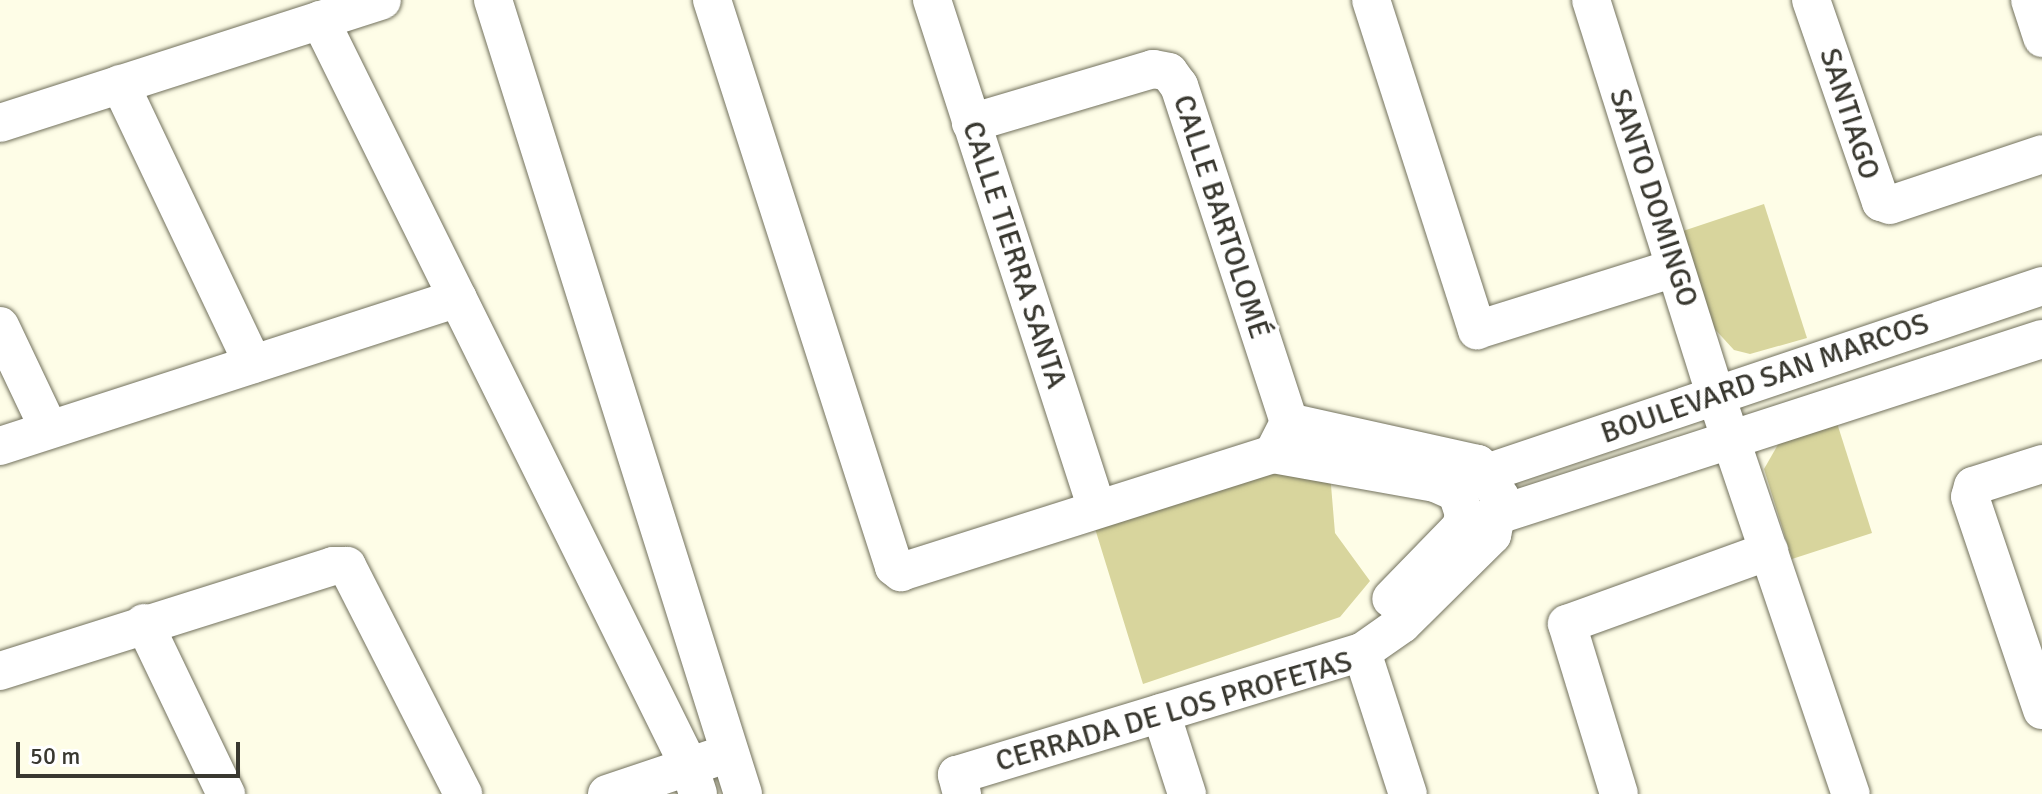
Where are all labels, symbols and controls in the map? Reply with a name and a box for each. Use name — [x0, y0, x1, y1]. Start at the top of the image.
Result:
street label: SANTIAGO — [1811, 44, 1887, 184]
street label: SANTO DOMINGO — [1601, 84, 1705, 312]
street label: CALLE BARTOLOMÉ — [1165, 91, 1277, 343]
street label: CALLE TIERRA SANTA — [954, 117, 1074, 393]
street label: BOULEVARD SAN MARCOS — [1596, 306, 1934, 452]
street label: CERRADA DE LOS PROFETAS — [992, 644, 1356, 780]
scale bar — [20, 726, 244, 776]
text: 50 m — [30, 741, 80, 771]

